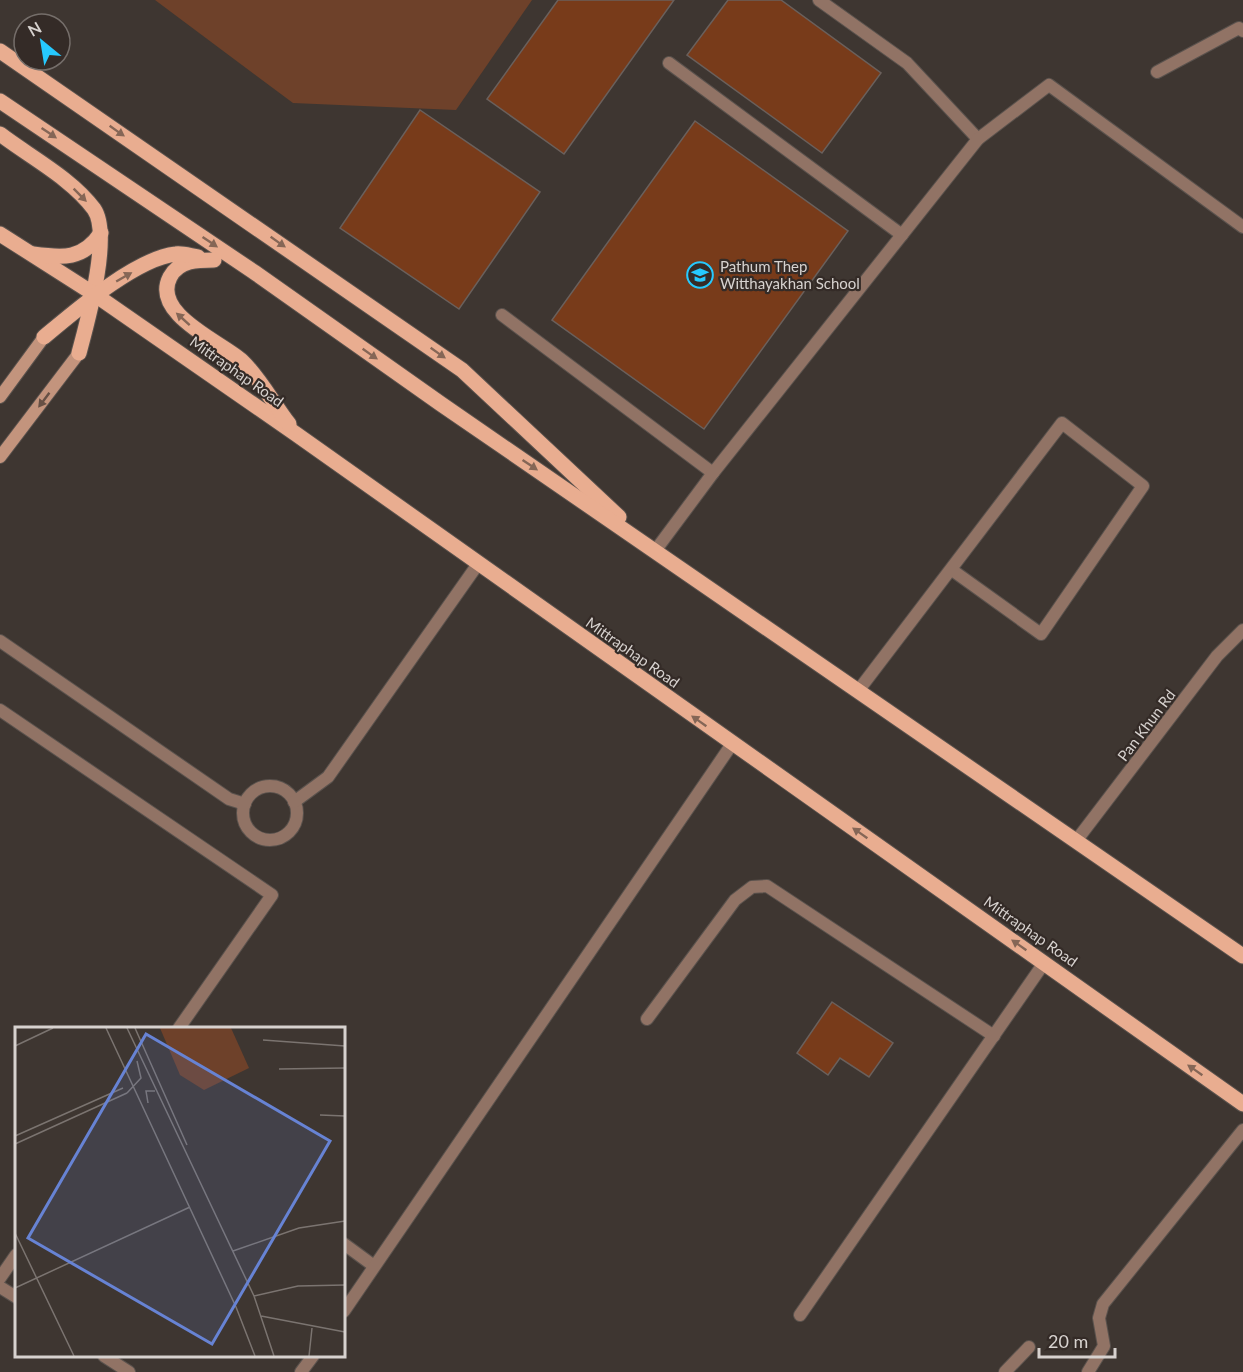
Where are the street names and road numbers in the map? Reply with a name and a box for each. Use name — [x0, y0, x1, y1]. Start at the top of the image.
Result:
street label: Mittraphap Road — [187, 332, 287, 410]
street label: Mittraphap Road — [583, 613, 683, 691]
street label: Pan Khun Rd — [1113, 686, 1179, 764]
street label: Mittraphap Road — [981, 892, 1081, 970]

